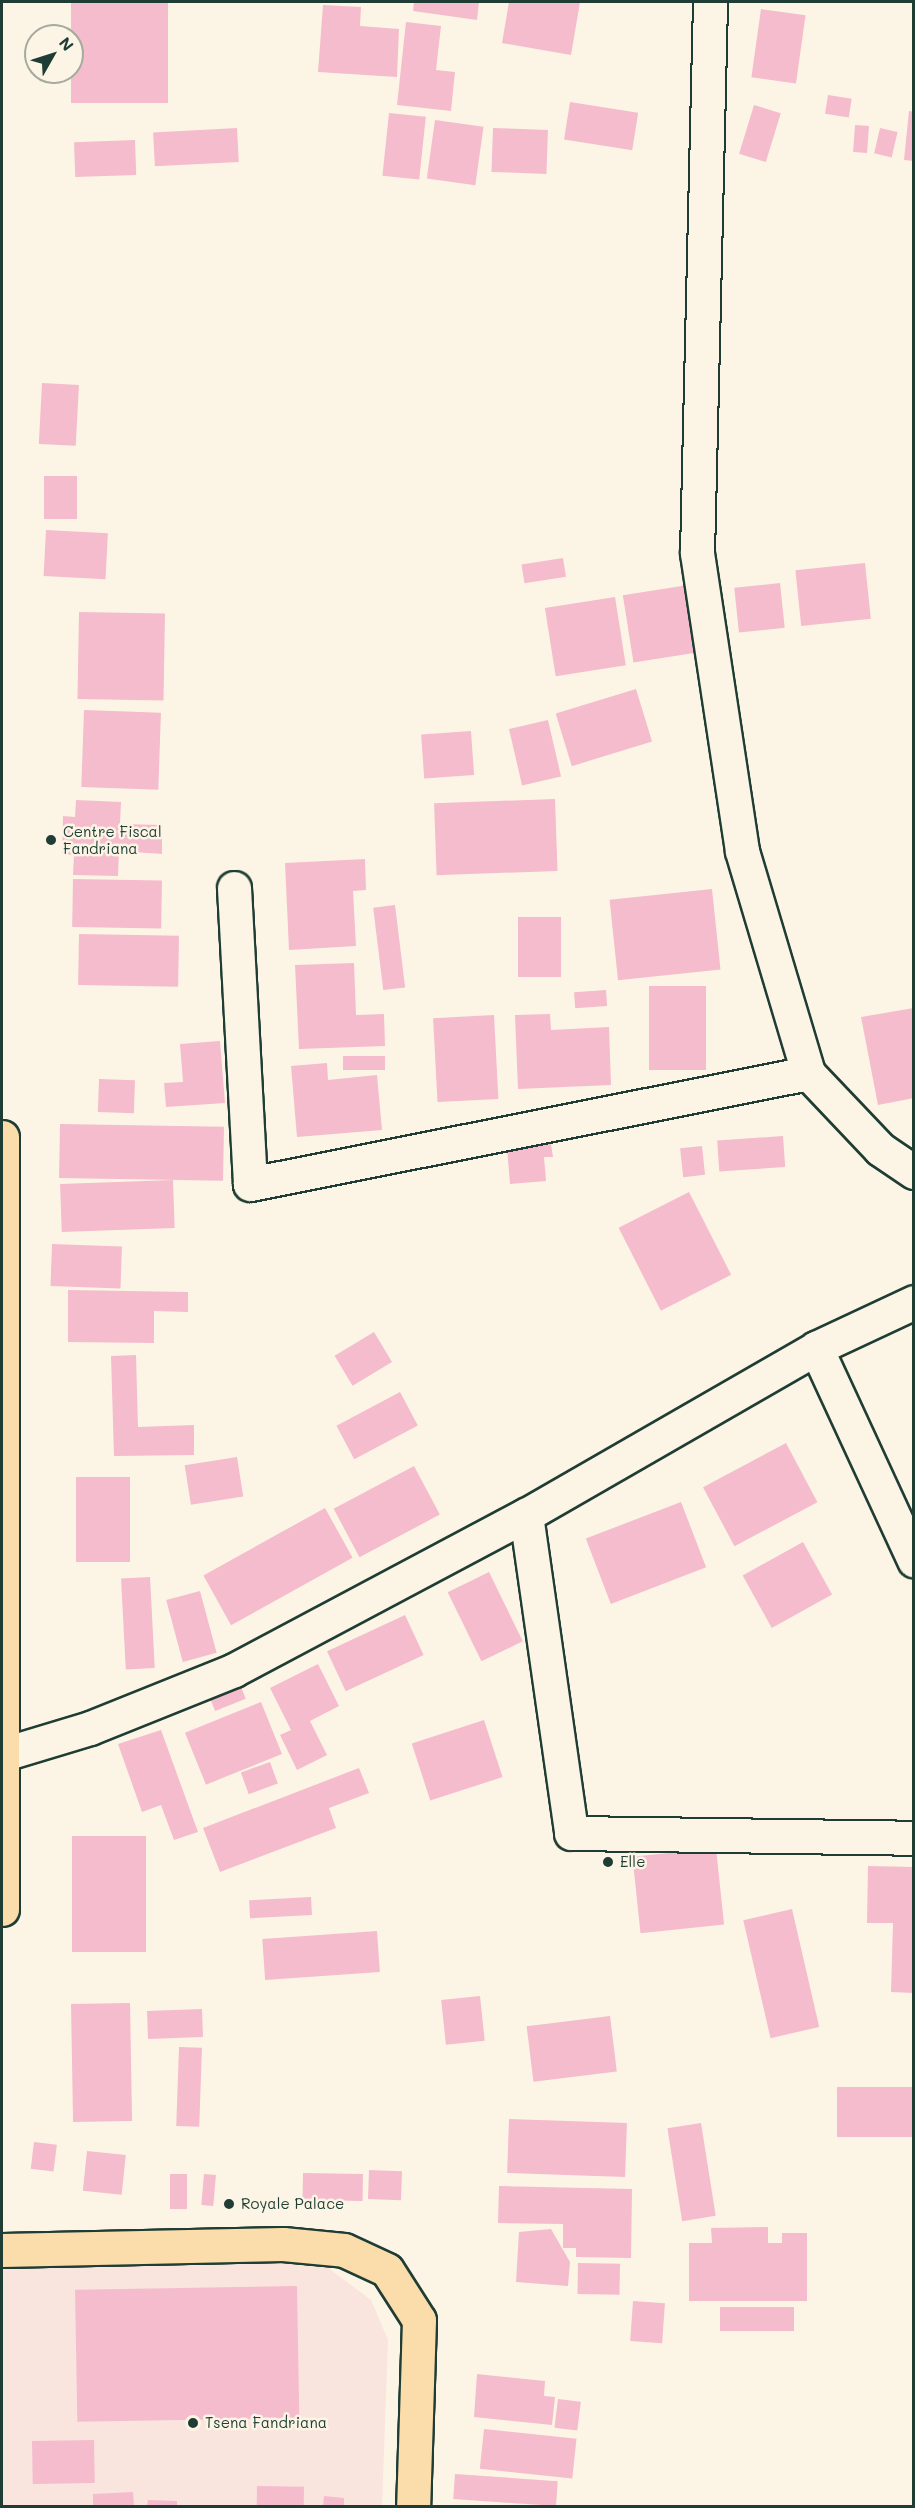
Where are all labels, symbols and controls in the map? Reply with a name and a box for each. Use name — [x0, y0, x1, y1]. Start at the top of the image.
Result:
north arrow — [24, 24, 84, 84]
text: N — [55, 32, 79, 55]
place label: Centre Fiscal Fandriana — [63, 822, 162, 857]
marker: Centre Fiscal Fandriana — [44, 833, 58, 847]
place label: Elle — [620, 1853, 645, 1871]
marker: Elle — [601, 1855, 615, 1869]
place label: Royale Palace — [241, 2195, 344, 2213]
marker: Royale Palace — [222, 2197, 236, 2211]
place label: Tsena Fandriana — [205, 2414, 327, 2432]
marker: Tsena Fandriana — [186, 2416, 200, 2430]

